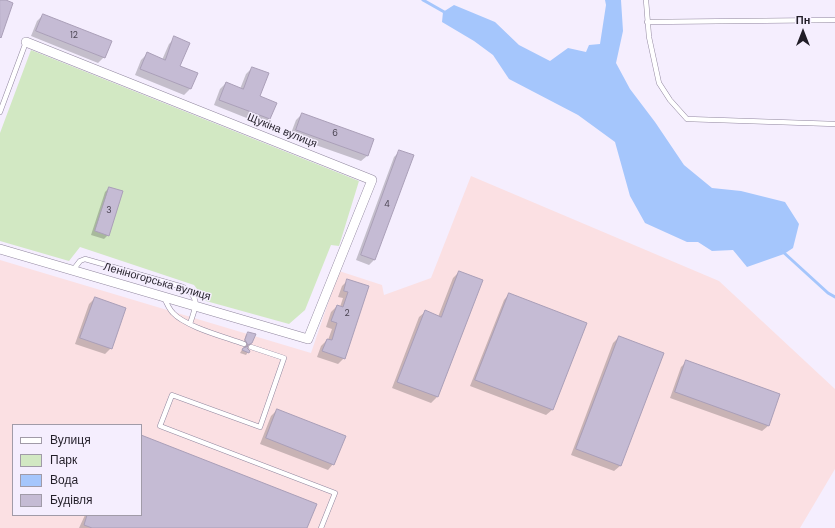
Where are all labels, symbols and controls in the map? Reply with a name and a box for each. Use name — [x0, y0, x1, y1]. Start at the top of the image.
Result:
north arrow — [783, 12, 823, 52]
text: Пн — [796, 13, 810, 27]
house number: 12 — [70, 31, 78, 41]
street label: Щукіна вулиця — [245, 111, 319, 151]
house number: 6 — [332, 129, 338, 139]
house number: 4 — [384, 200, 390, 210]
house number: 3 — [106, 206, 112, 216]
street label: Леніногорська вулиця — [102, 260, 212, 304]
house number: 2 — [344, 309, 350, 319]
legend — [12, 424, 142, 516]
text: Вулиця — [50, 432, 91, 448]
text: Парк — [50, 452, 77, 468]
text: Вода — [50, 472, 78, 488]
text: Будівля — [50, 492, 92, 508]

